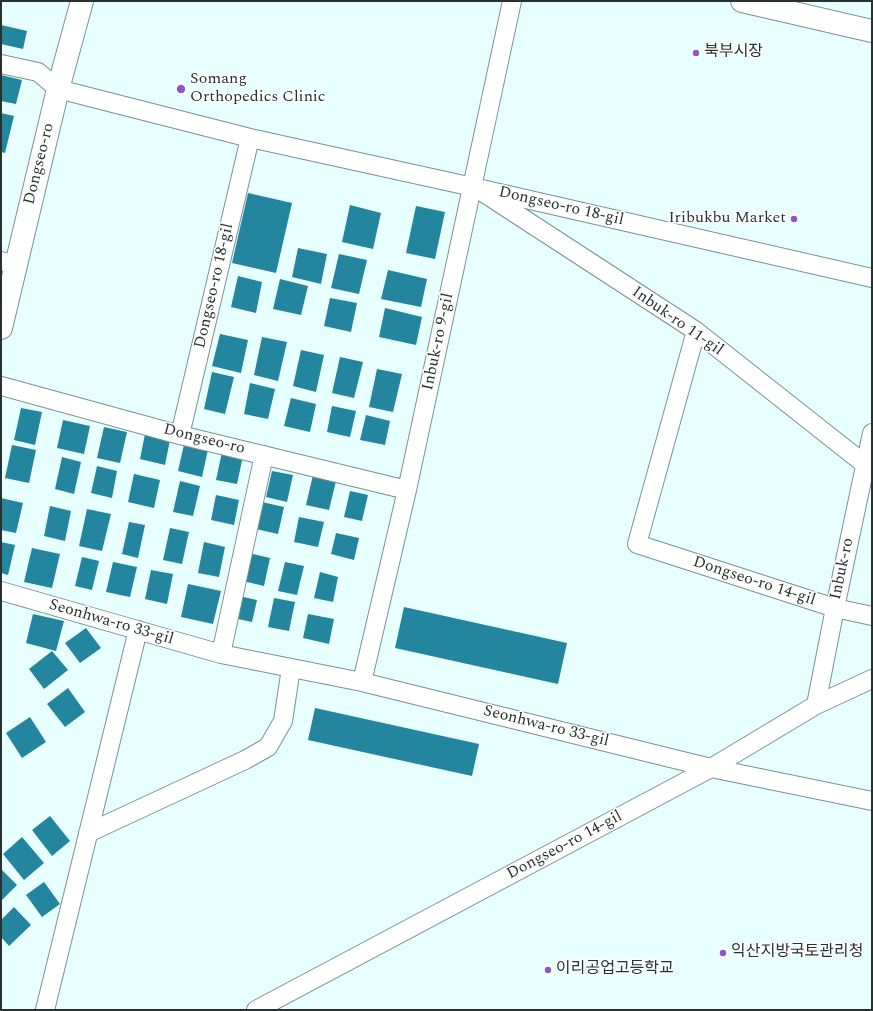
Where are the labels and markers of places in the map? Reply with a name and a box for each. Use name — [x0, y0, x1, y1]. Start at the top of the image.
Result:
place label: 북부시장 — [704, 43, 763, 63]
marker: 북부시장 — [691, 48, 701, 58]
place label: Somang Orthopedics Clinic — [190, 70, 326, 108]
marker: Somang Orthopedics Clinic — [175, 83, 187, 95]
place label: Iribukbu Market — [668, 209, 786, 229]
marker: Iribukbu Market — [789, 214, 799, 224]
place label: 익산지방국토관리청 — [731, 943, 863, 963]
marker: 익산지방국토관리청 — [718, 948, 728, 958]
place label: 이리공업고등학교 — [556, 960, 674, 980]
marker: 이리공업고등학교 — [543, 965, 553, 975]

